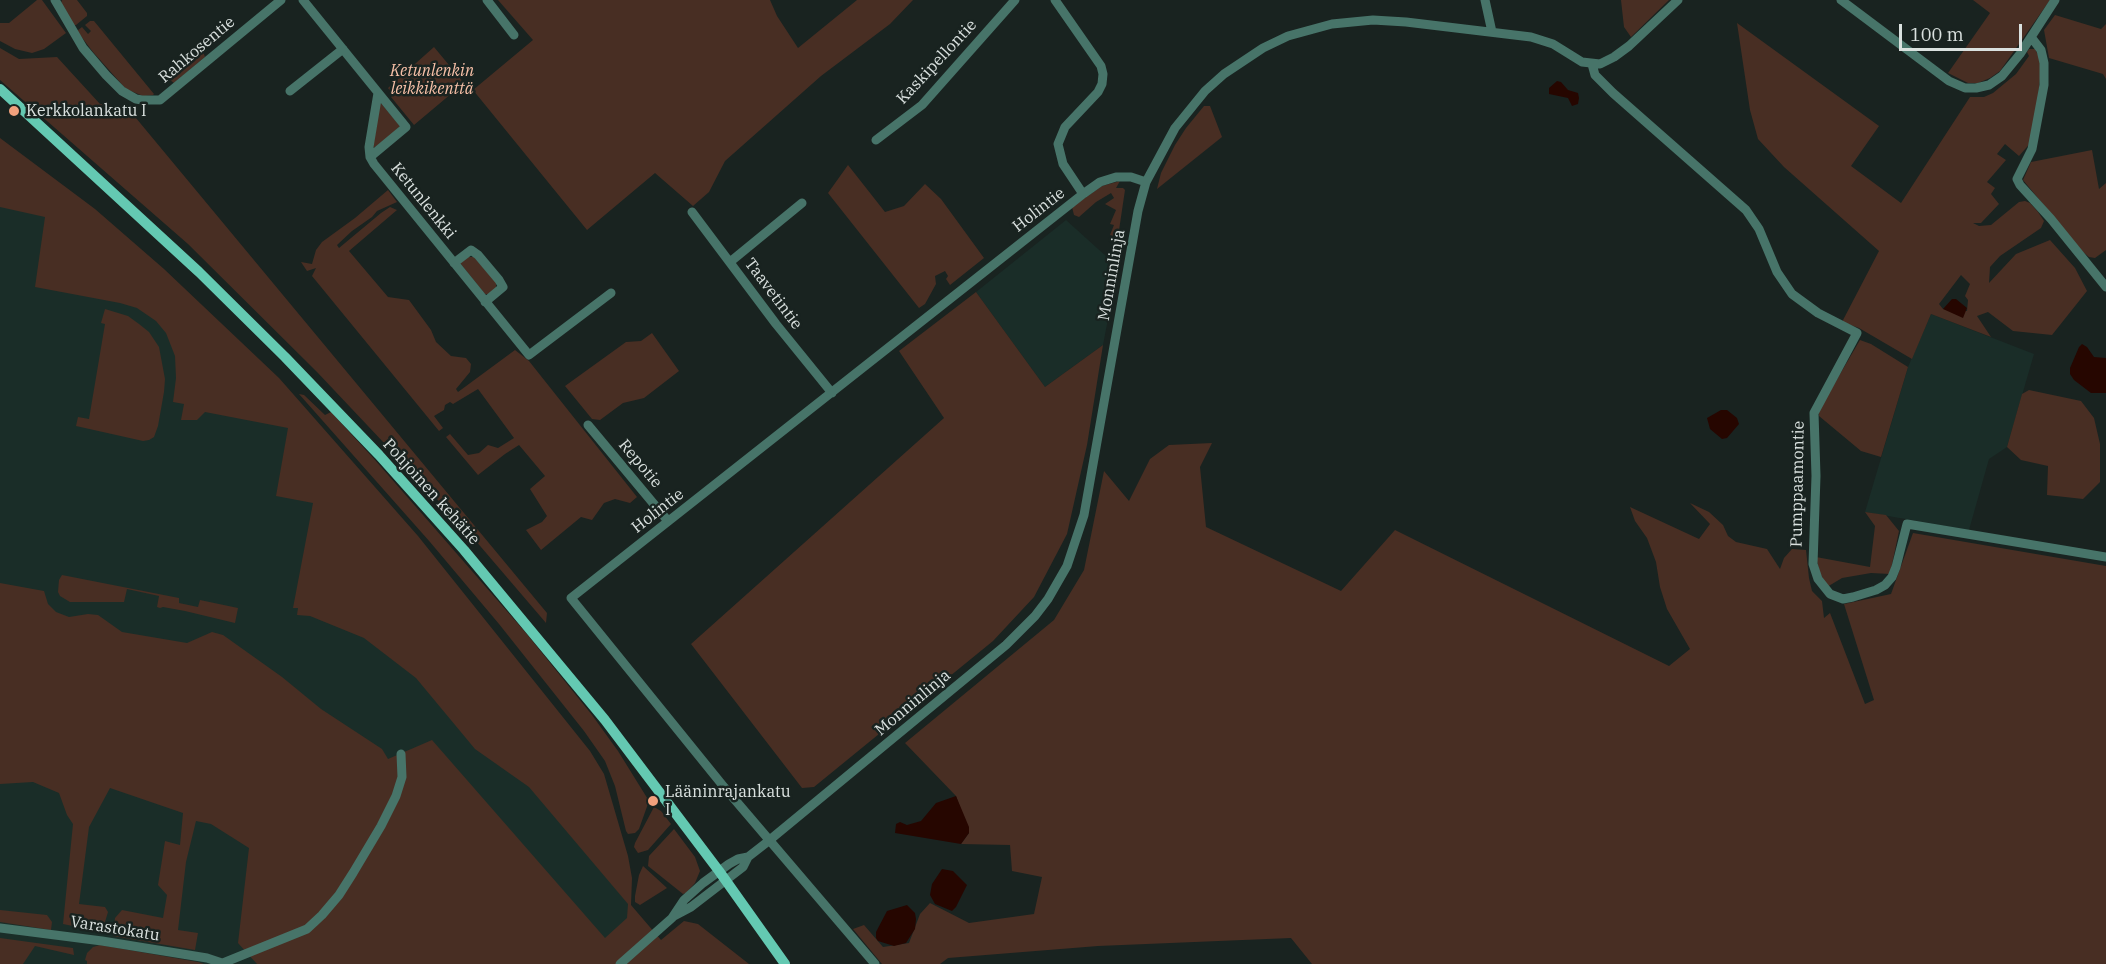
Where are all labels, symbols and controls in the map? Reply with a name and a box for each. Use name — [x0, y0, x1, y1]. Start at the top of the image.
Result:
scale bar — [1902, 12, 2025, 50]
street label: Rahkosentie — [155, 13, 239, 87]
street label: Kaskipellontie — [893, 16, 981, 108]
text: 100 m — [1910, 23, 1964, 46]
park label: Ketunlenkin leikkikenttä — [390, 61, 474, 99]
place label: Kerkkolankatu I — [26, 101, 147, 121]
marker: Kerkkolankatu I — [7, 104, 21, 118]
street label: Ketunlenkki — [386, 159, 460, 243]
street label: Holintie — [1009, 184, 1069, 236]
street label: Monninlinja — [1095, 228, 1129, 322]
street label: Taavetintie — [740, 255, 806, 333]
street label: Pumppaamontie — [1787, 421, 1809, 547]
street label: Pohjoinen kehätie — [378, 435, 484, 549]
street label: Repotie — [614, 436, 666, 492]
street label: Holintie — [628, 485, 688, 537]
street label: Monninlinja — [871, 666, 955, 740]
place label: Lääninrajankatu I — [665, 782, 791, 820]
marker: Lääninrajankatu I — [646, 794, 660, 808]
street label: Varastokatu — [69, 912, 161, 946]

